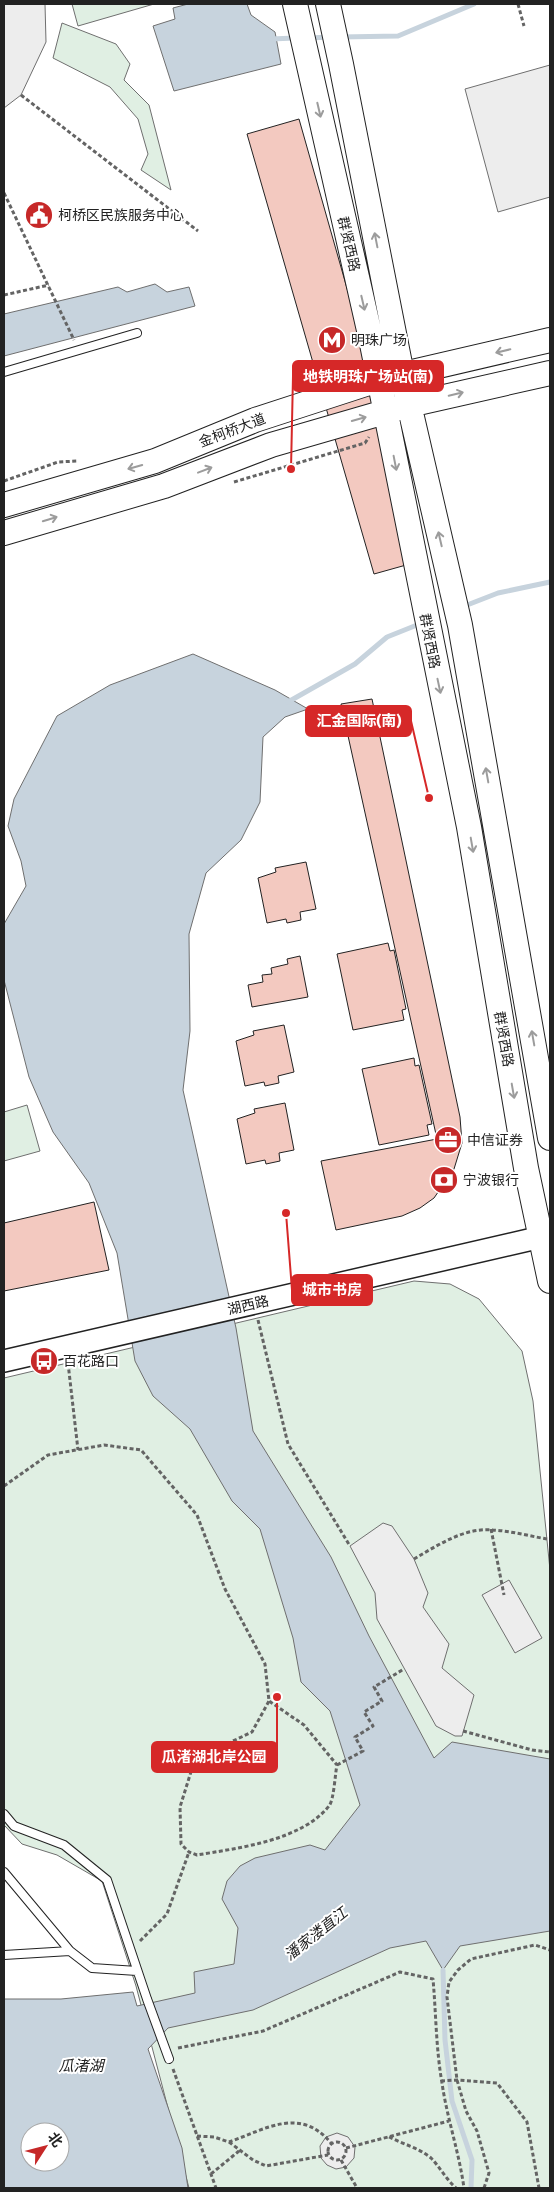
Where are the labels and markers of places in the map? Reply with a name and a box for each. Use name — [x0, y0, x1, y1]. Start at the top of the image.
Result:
public building icon: 柯桥区民族服务中心 — [24, 200, 54, 230]
place label: 柯桥区民族服务中心 — [58, 207, 184, 224]
metro station icon: 明珠广场 — [317, 325, 347, 355]
place label: 明珠广场 — [351, 332, 407, 349]
callout: 地铁明珠广场站(南) — [293, 361, 443, 391]
callout: 汇金国际(南) — [306, 706, 411, 736]
office icon: 中信证券 — [433, 1125, 463, 1155]
place label: 中信证券 — [467, 1132, 523, 1149]
bank icon: 宁波银行 — [429, 1165, 459, 1195]
place label: 宁波银行 — [463, 1172, 519, 1189]
callout: 城市书房 — [292, 1275, 372, 1305]
bus stop icon: 百花路口 — [29, 1346, 59, 1376]
place label: 百花路口 — [63, 1353, 119, 1370]
callout: 瓜渚湖北岸公园 — [152, 1742, 277, 1772]

